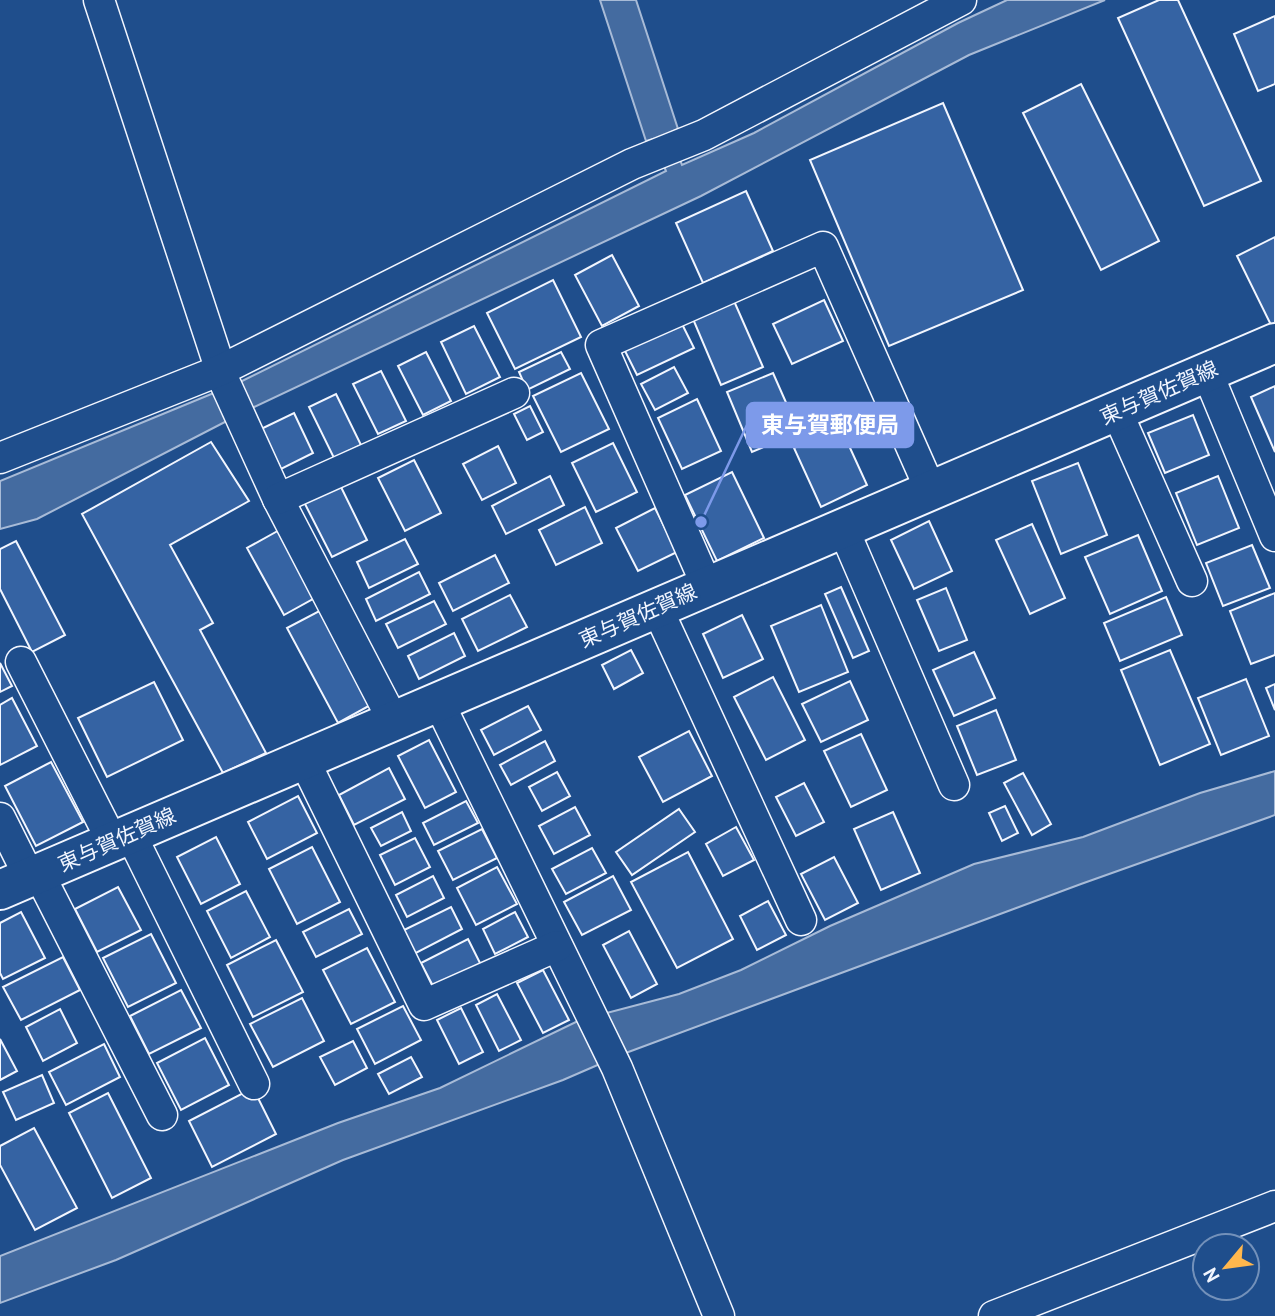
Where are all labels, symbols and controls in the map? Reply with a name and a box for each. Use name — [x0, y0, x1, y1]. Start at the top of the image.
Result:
street label: 東与賀佐賀線 — [1096, 355, 1222, 431]
callout: 東与賀郵便局 — [747, 403, 913, 447]
text: 東与賀郵便局 — [761, 410, 899, 439]
street label: 東与賀佐賀線 — [575, 578, 701, 654]
street label: 東与賀佐賀線 — [54, 802, 180, 878]
north arrow — [1191, 1232, 1261, 1302]
text: N — [1198, 1264, 1225, 1287]

